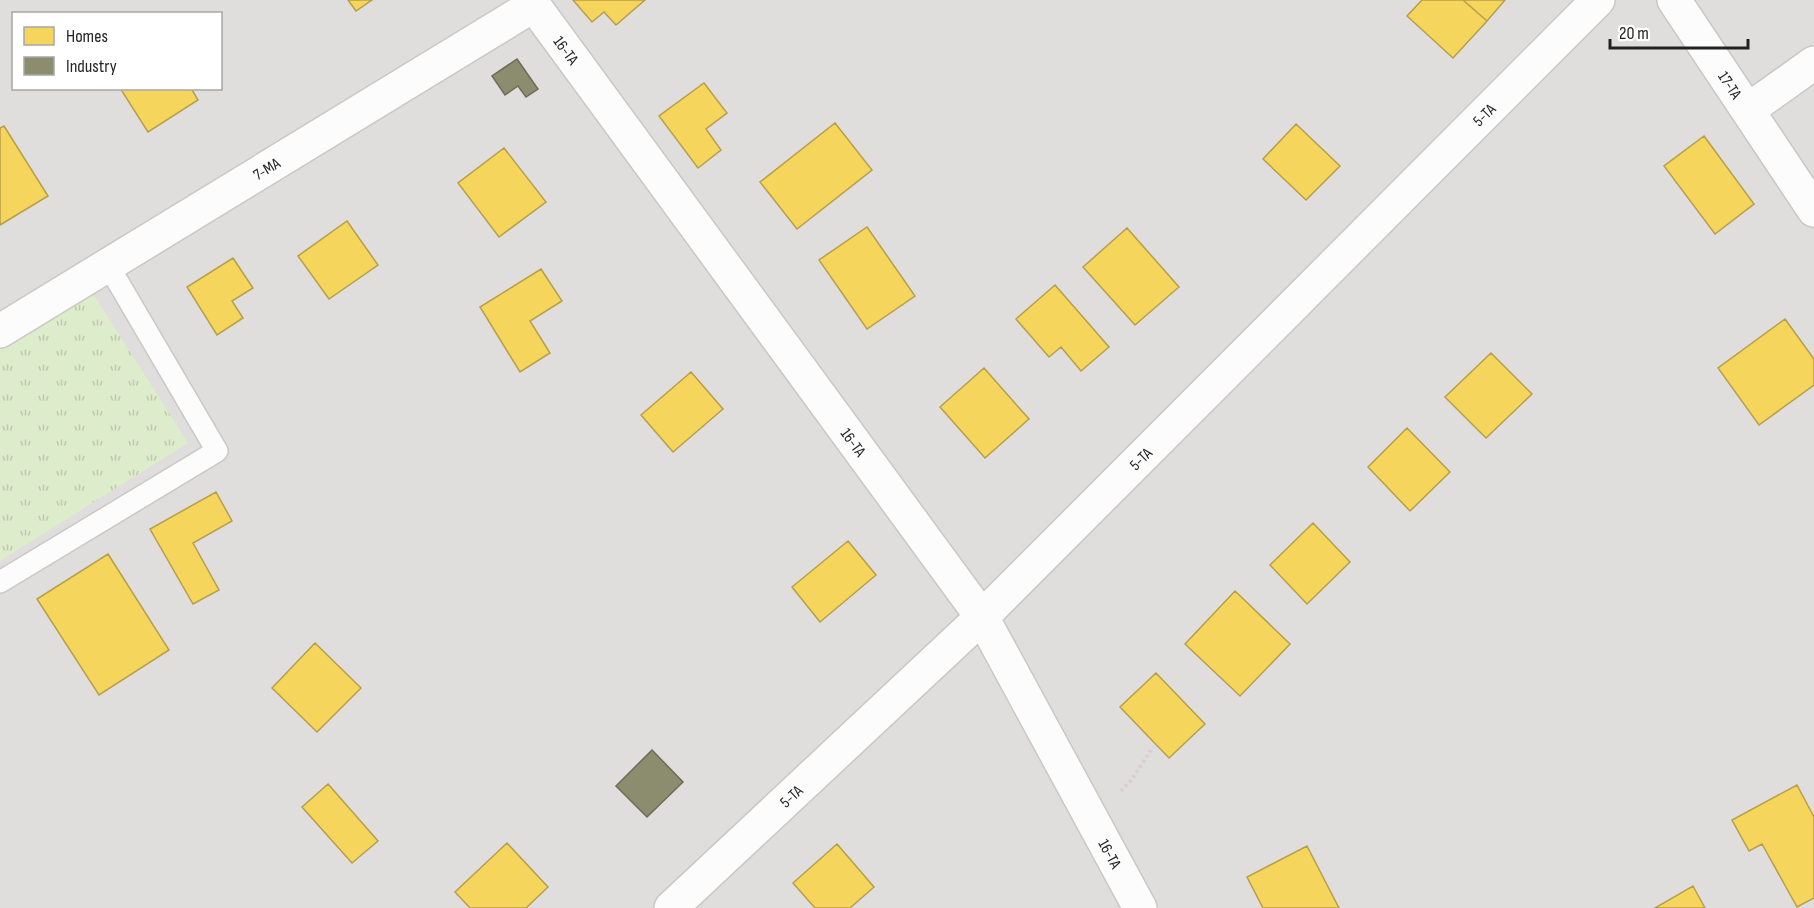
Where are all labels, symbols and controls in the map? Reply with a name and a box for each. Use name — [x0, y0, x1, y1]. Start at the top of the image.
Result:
legend — [12, 12, 222, 90]
scale bar — [1610, 12, 1748, 50]
text: 20 m — [1619, 23, 1649, 44]
text: Homes — [66, 26, 108, 47]
street label: 16-ТА — [549, 33, 582, 69]
text: Industry — [66, 56, 117, 77]
street label: 17-ТА — [1713, 68, 1745, 103]
street label: 5-ТА — [1469, 100, 1500, 131]
street label: 7-МА — [250, 154, 284, 185]
street label: 16-ТА — [836, 425, 869, 461]
street label: 5-ТА — [1126, 444, 1157, 475]
street label: 5-ТА — [776, 782, 807, 812]
street label: 16-ТА — [1093, 836, 1125, 872]

